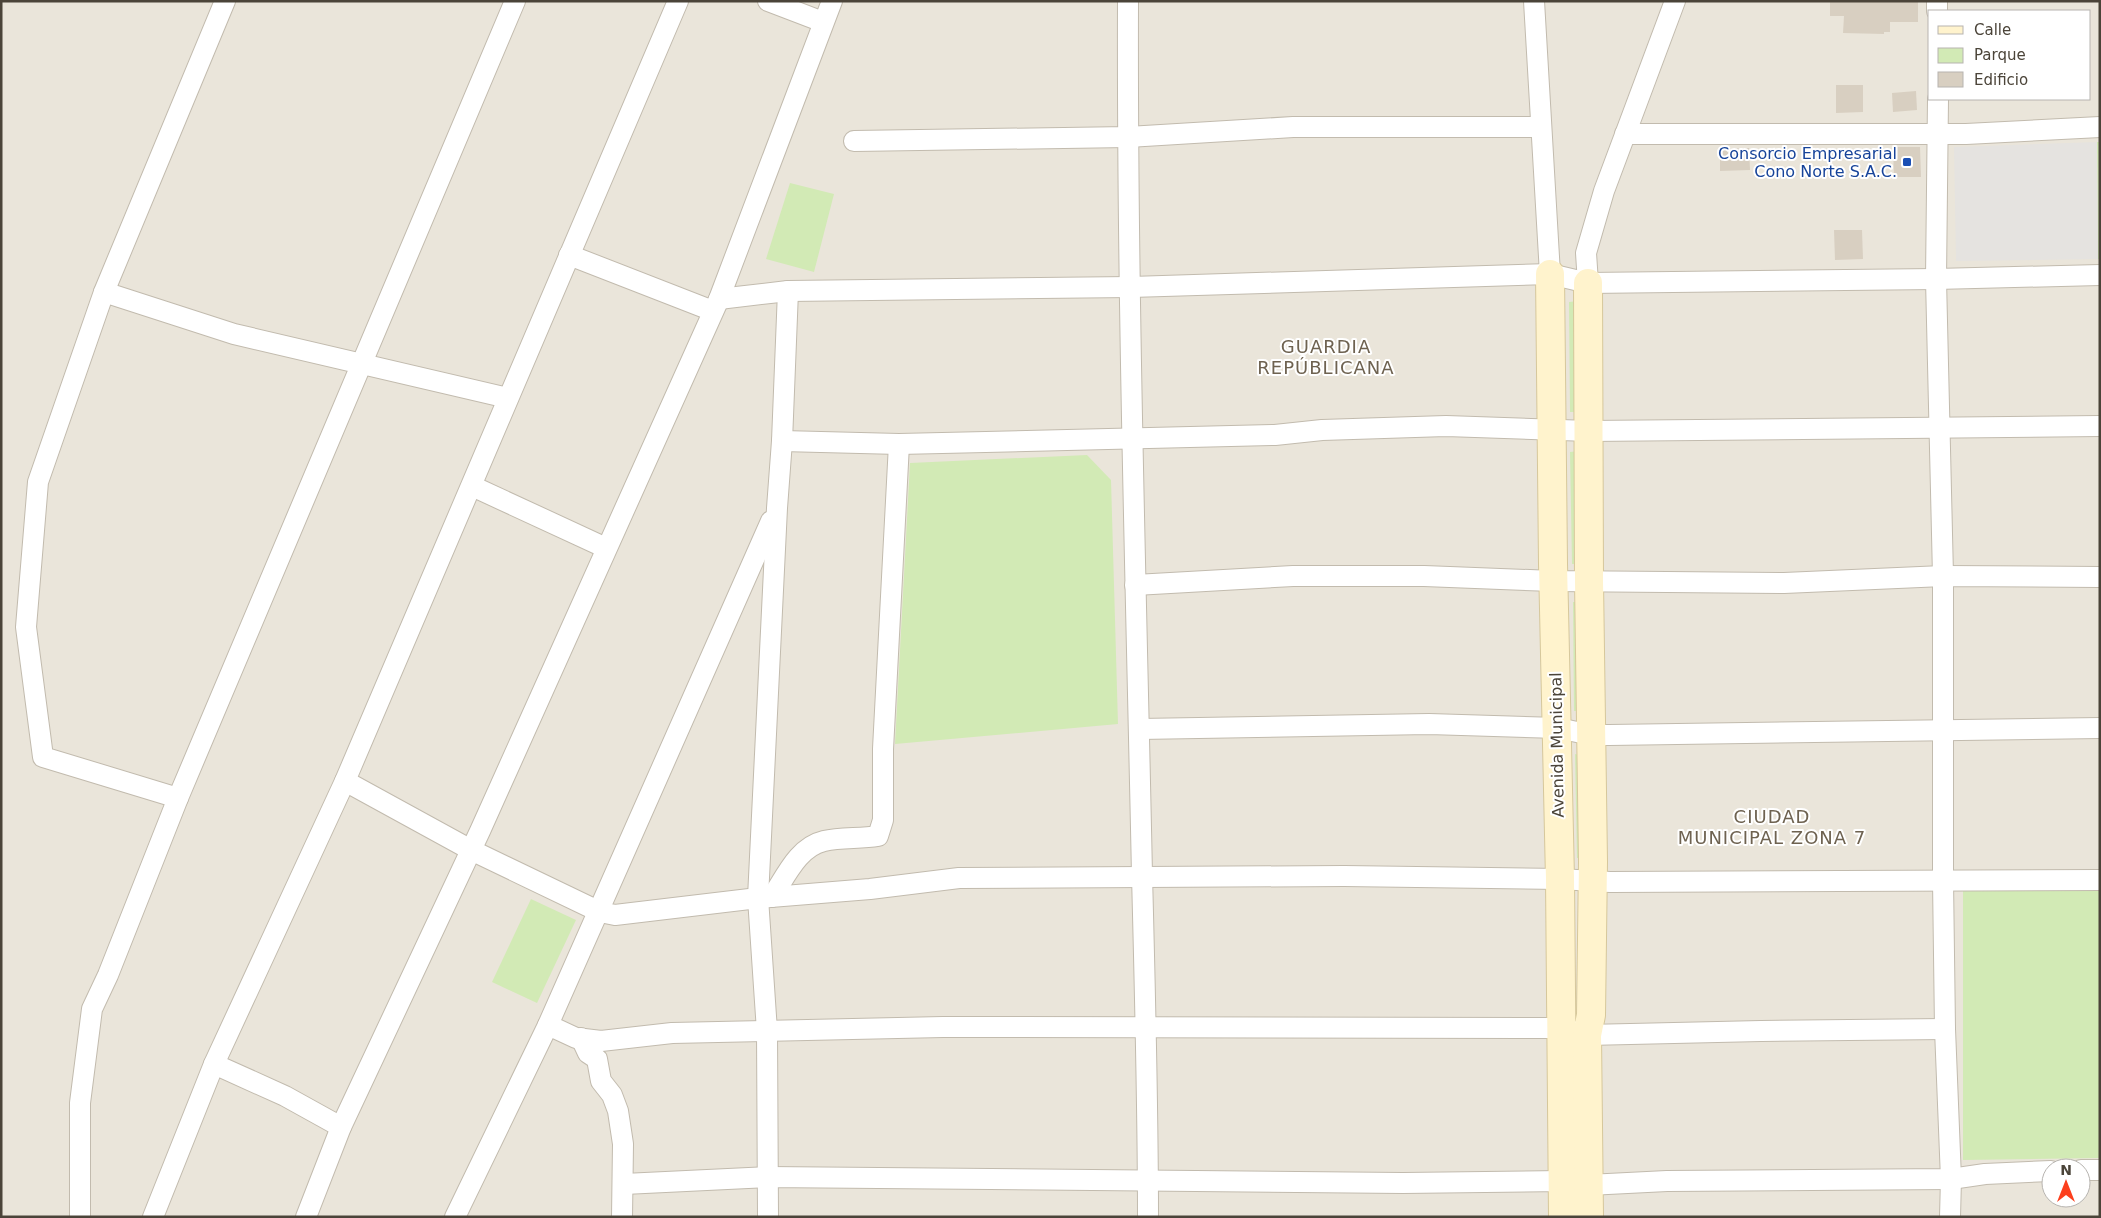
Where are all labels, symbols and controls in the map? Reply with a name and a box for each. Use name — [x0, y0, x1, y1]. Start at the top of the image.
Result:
legend — [1928, 10, 2091, 100]
text: Calle — [1974, 21, 2011, 39]
text: Parque — [1974, 46, 2026, 64]
text: Edificio — [1974, 71, 2028, 89]
place label: Consorcio Empresarial Cono Norte S.A.C. — [1718, 144, 1897, 181]
marker: Consorcio Empresarial Cono Norte S.A.C. — [1901, 156, 1913, 168]
district label: GUARDIA REPÚBLICANA — [1257, 336, 1395, 378]
street label: Avenida Municipal — [1546, 672, 1568, 818]
district label: CIUDAD MUNICIPAL ZONA 7 — [1678, 806, 1866, 848]
north arrow — [2041, 1158, 2091, 1208]
text: N — [2060, 1162, 2072, 1178]

